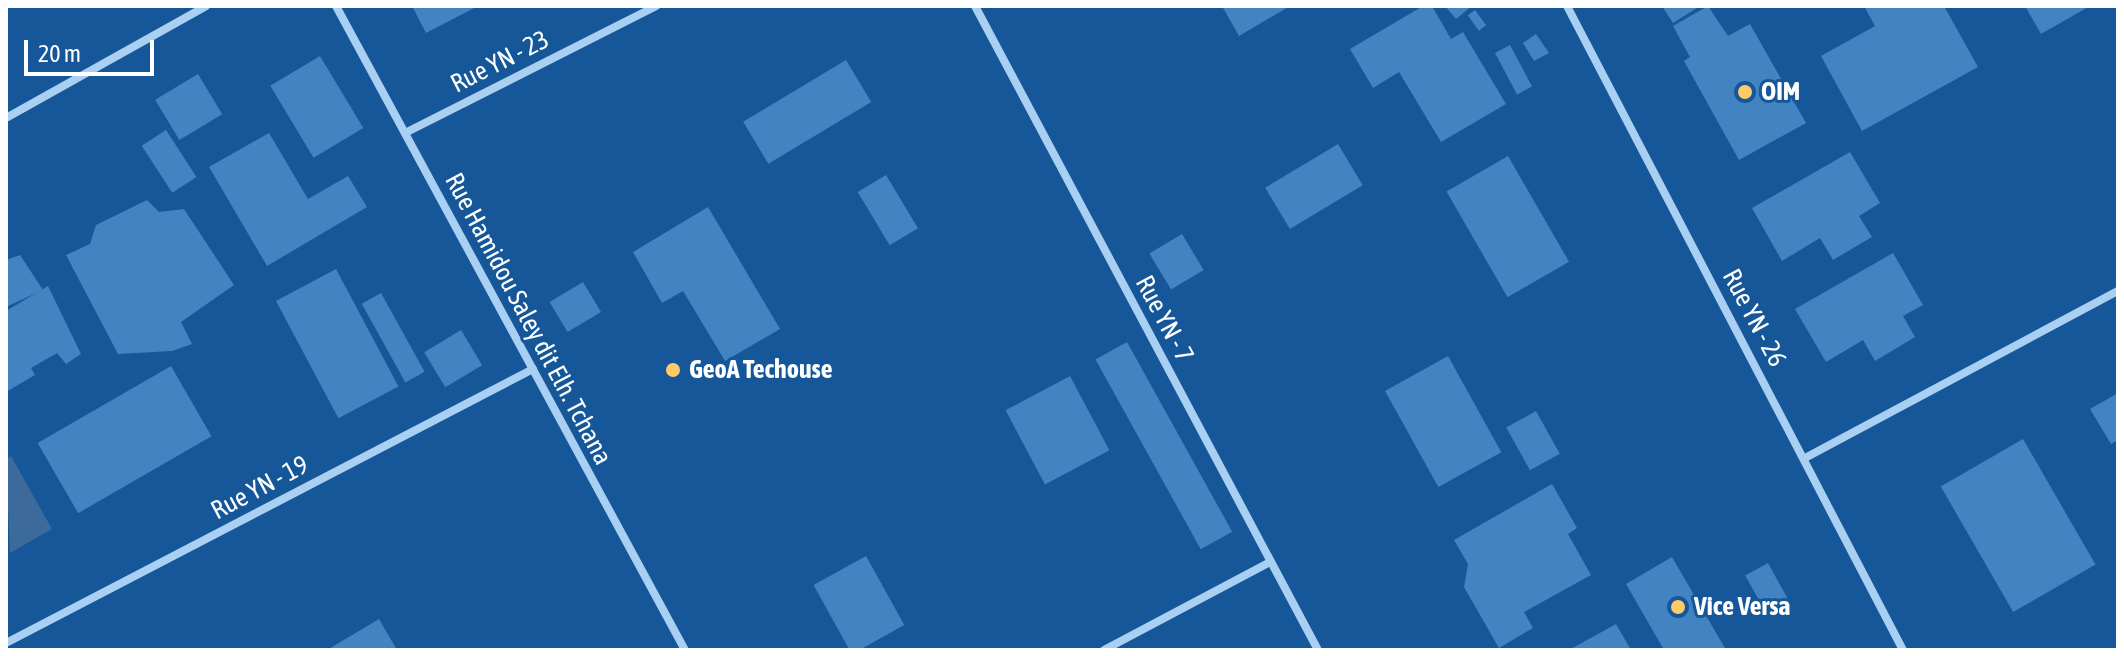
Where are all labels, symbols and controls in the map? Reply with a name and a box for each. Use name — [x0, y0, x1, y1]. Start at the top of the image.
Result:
scale bar — [28, 24, 158, 74]
street label: Rue YN - 23 — [446, 24, 554, 100]
text: 20 m — [38, 40, 81, 67]
place label: OIM — [1761, 76, 1800, 108]
marker: OIM — [1736, 83, 1754, 101]
street label: Rue Hamidou Saley dit Elh. Tchana — [438, 168, 618, 470]
street label: Rue YN - 26 — [1715, 264, 1793, 372]
street label: Rue YN - 7 — [1128, 270, 1200, 368]
place label: GeoA Techouse — [689, 354, 832, 386]
marker: GeoA Techouse — [664, 361, 682, 379]
street label: Rue YN - 19 — [206, 449, 314, 527]
place label: Vice Versa — [1694, 591, 1790, 623]
marker: Vice Versa — [1669, 598, 1687, 616]

